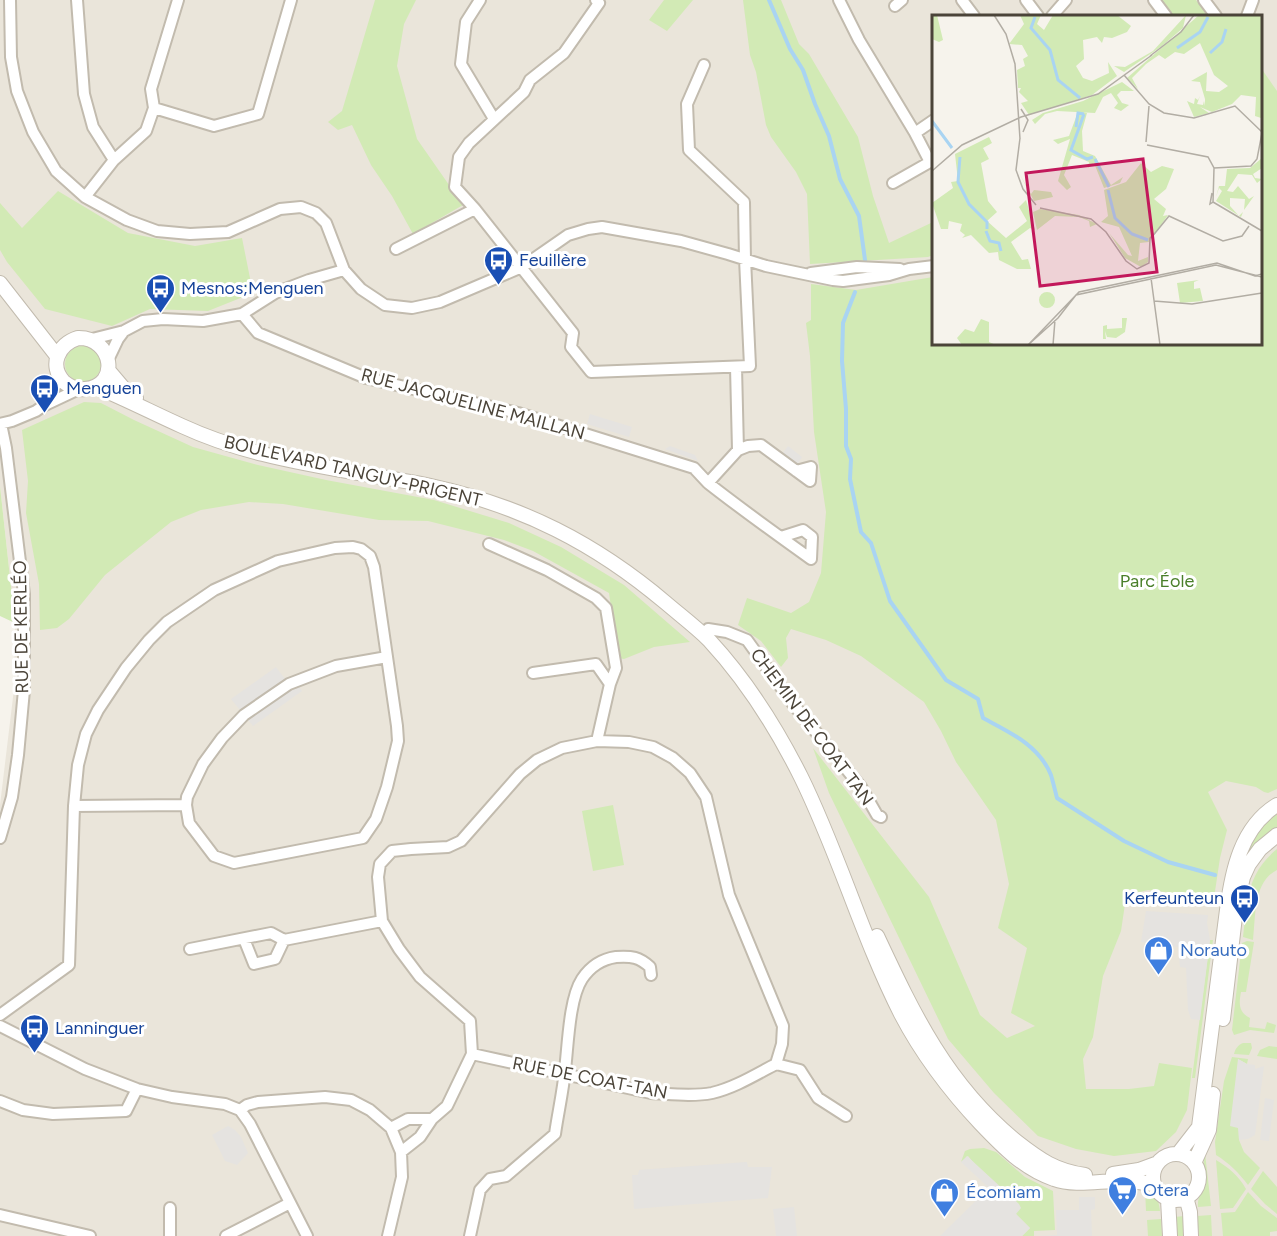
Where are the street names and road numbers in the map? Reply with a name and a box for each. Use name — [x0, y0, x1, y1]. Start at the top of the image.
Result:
street label: RUE JACQUELINE MAILLAN — [359, 363, 587, 445]
street label: BOULEVARD TANGUY-PRIGENT — [222, 431, 484, 511]
street label: RUE DE KERLÉO — [9, 560, 33, 694]
street label: CHEMIN DE COAT TAN — [746, 644, 878, 810]
street label: RUE DE COAT-TAN — [510, 1052, 670, 1104]

